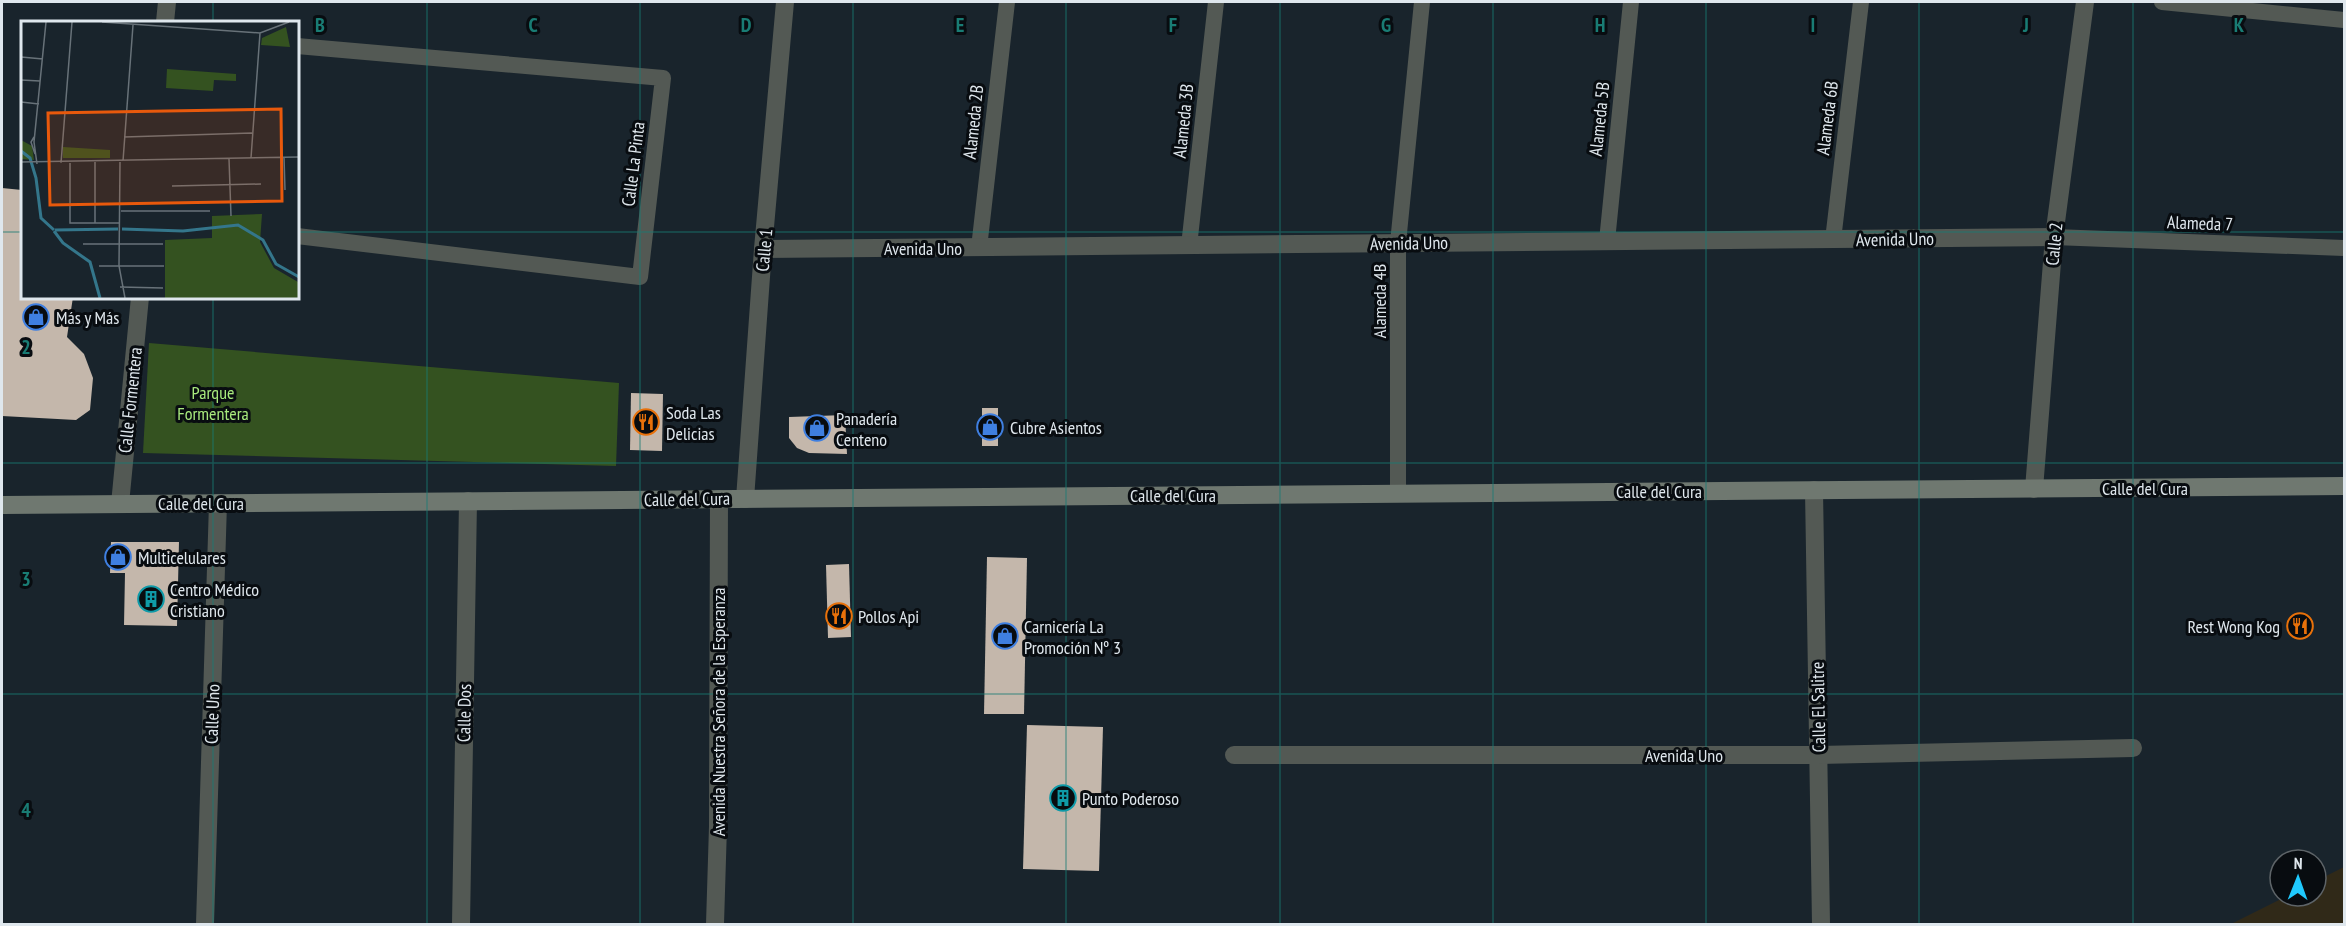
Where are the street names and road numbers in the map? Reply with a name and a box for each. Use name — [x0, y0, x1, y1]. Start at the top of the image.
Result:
street label: Alameda 6B — [1811, 80, 1843, 156]
street label: Alameda 5B — [1584, 81, 1614, 157]
street label: Alameda 3B — [1168, 83, 1198, 159]
street label: Alameda 2B — [958, 84, 988, 160]
street label: Calle La Pinta — [616, 120, 650, 208]
street label: Alameda 7 — [2167, 210, 2233, 236]
street label: Calle 2 — [2040, 221, 2068, 267]
street label: Avenida Uno — [1856, 227, 1934, 251]
street label: Calle 1 — [751, 228, 777, 272]
street label: Avenida Uno — [1370, 231, 1448, 255]
street label: Avenida Uno — [884, 237, 962, 260]
street label: Alameda 4B — [1368, 264, 1391, 338]
street label: Calle Formentera — [113, 346, 147, 454]
street label: Calle del Cura — [2102, 477, 2188, 500]
street label: Calle del Cura — [1616, 480, 1702, 503]
street label: Calle del Cura — [1130, 484, 1216, 507]
street label: Calle del Cura — [644, 487, 730, 511]
street label: Calle del Cura — [158, 492, 244, 515]
street label: Avenida Nuestra Señora de la Esperanza — [707, 588, 730, 836]
street label: Calle El Salitre — [1806, 661, 1830, 753]
street label: Calle Uno — [199, 683, 225, 744]
street label: Calle Dos — [452, 684, 476, 742]
street label: Avenida Uno — [1645, 744, 1723, 767]

